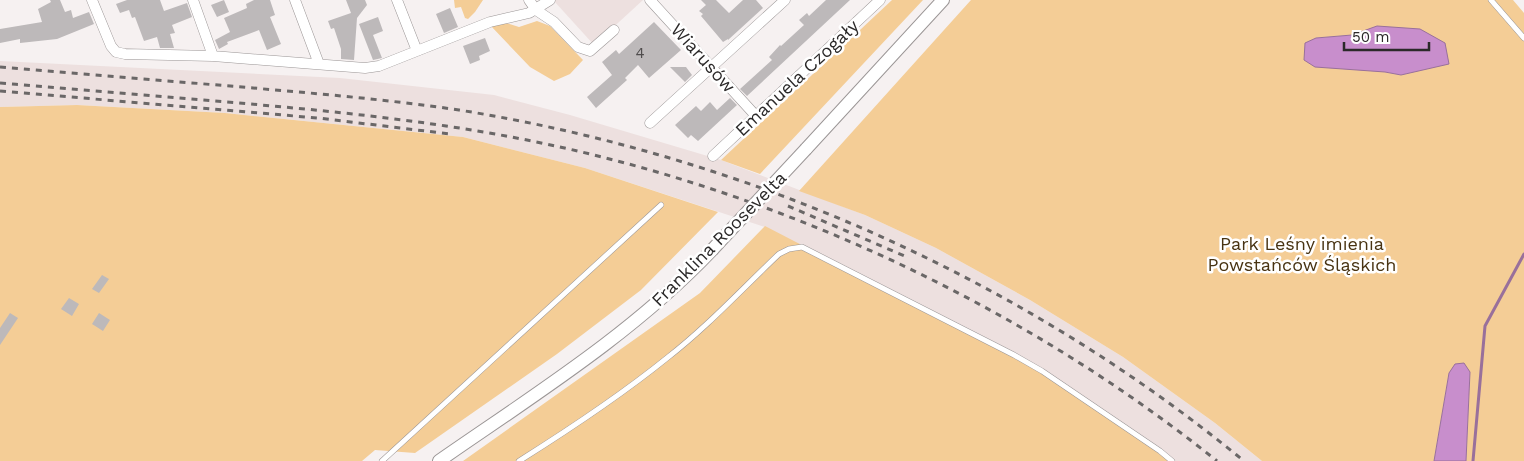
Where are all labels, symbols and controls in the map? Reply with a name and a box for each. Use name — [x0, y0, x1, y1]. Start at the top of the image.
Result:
street label: Emanuela Czogały — [731, 14, 863, 140]
street label: Wiarusów — [667, 19, 740, 97]
scale bar — [1344, 20, 1429, 52]
text: 50 m — [1352, 28, 1389, 46]
house number: 4 — [635, 44, 645, 62]
street label: Franklina Roosevelta — [647, 167, 790, 310]
park label: Park Leśny imienia Powstańców Śląskich — [1208, 233, 1396, 275]

